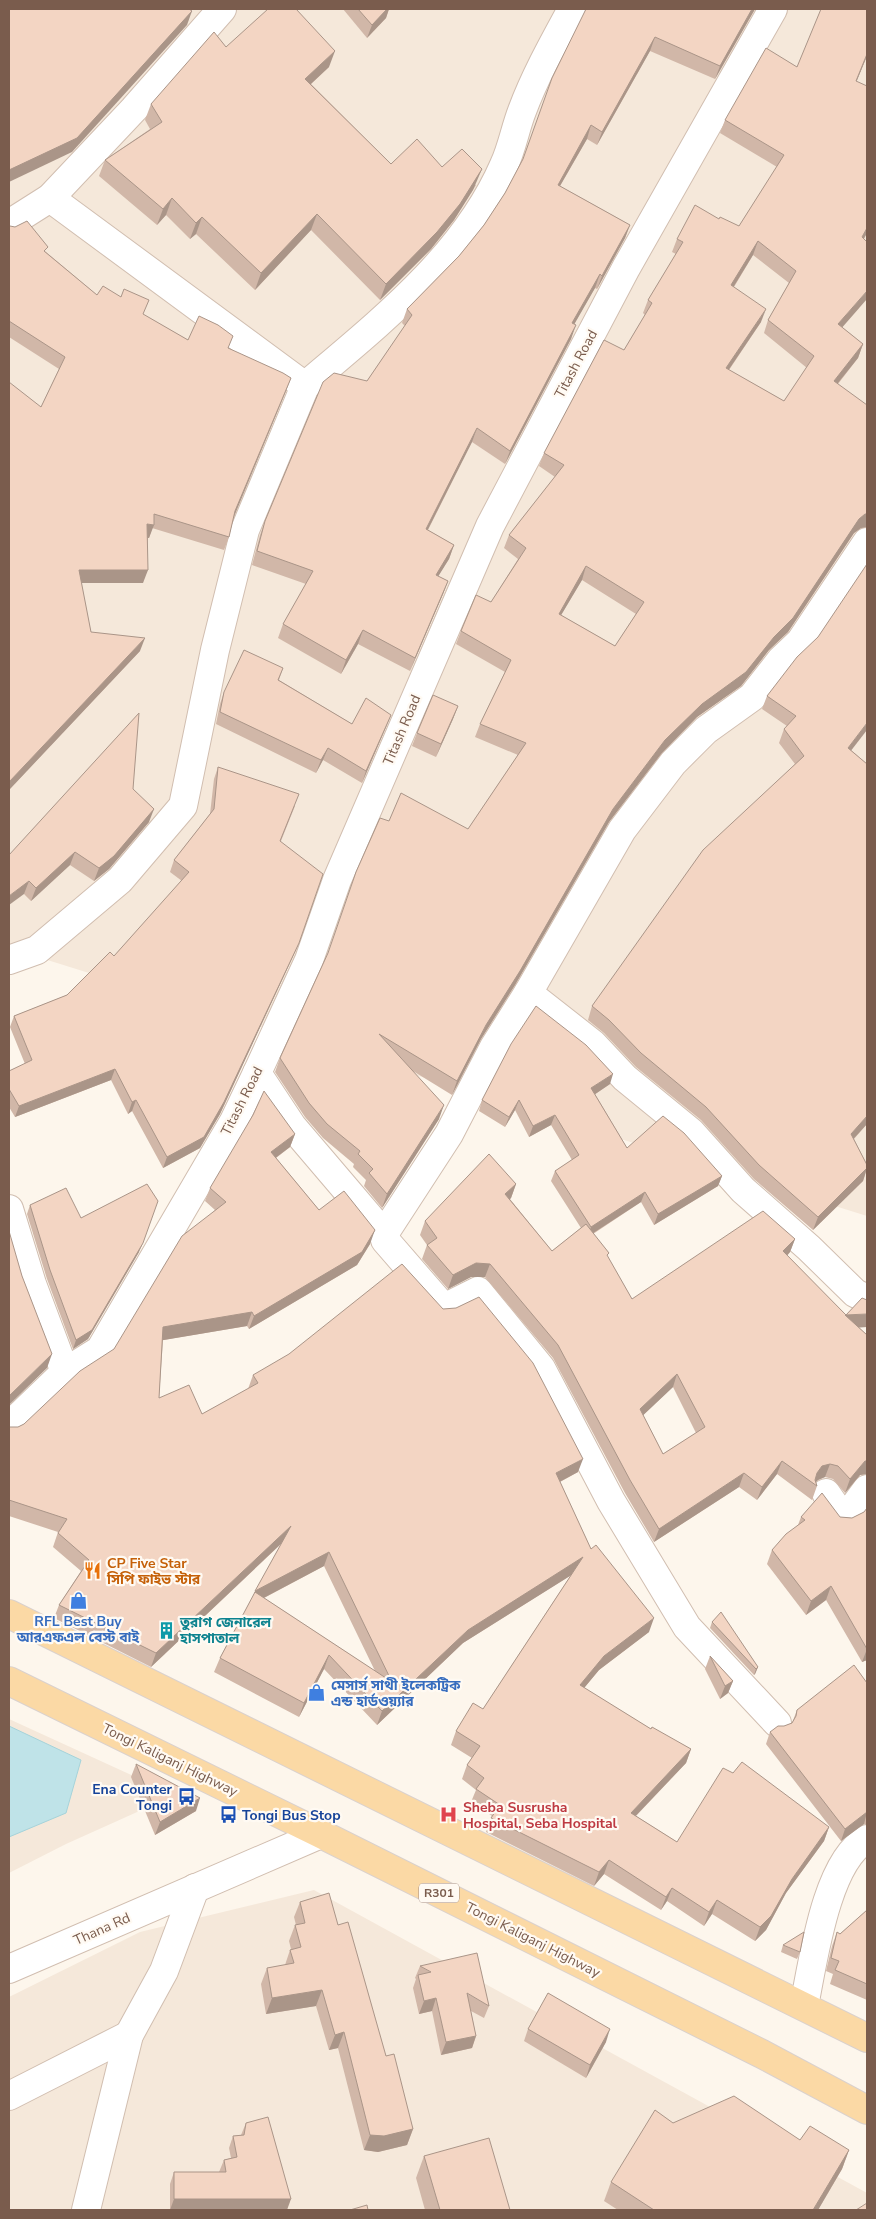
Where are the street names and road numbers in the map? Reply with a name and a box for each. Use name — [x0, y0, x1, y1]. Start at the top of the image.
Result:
street label: Titash Road — [550, 326, 602, 402]
street label: Titash Road — [379, 692, 425, 768]
street label: Titash Road — [217, 1063, 267, 1139]
street label: Tongi Kaliganj Highway — [99, 1719, 242, 1801]
road number: R301 — [419, 1884, 459, 1902]
street label: Tongi Kaliganj Highway — [463, 1898, 604, 1983]
street label: Thana Rd — [71, 1908, 133, 1950]

